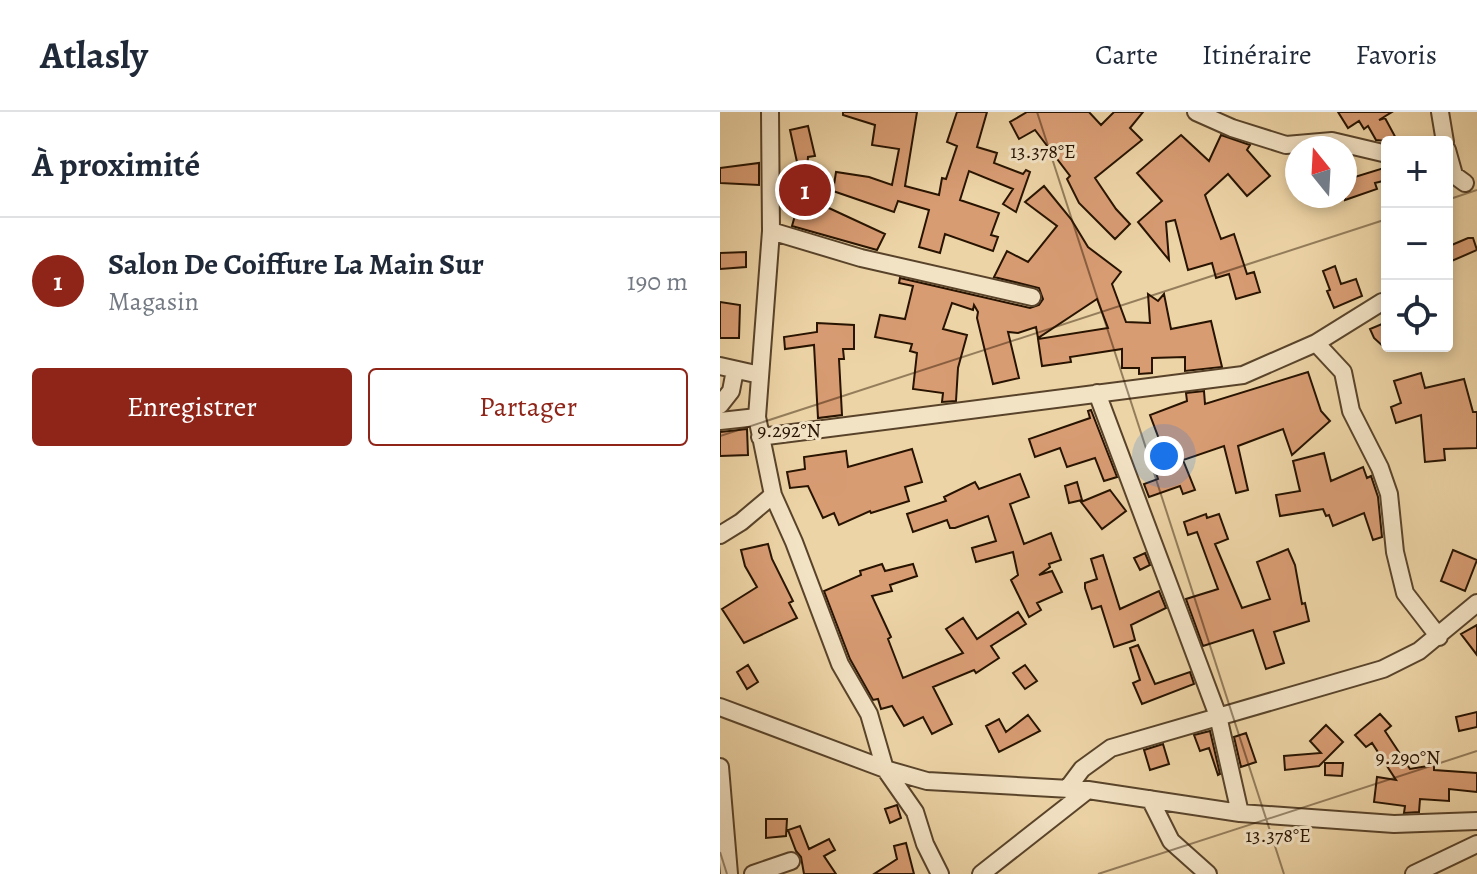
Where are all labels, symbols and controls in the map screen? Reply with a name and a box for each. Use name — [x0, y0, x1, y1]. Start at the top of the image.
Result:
text: Atlasly — [40, 29, 148, 81]
text: Carte — [1095, 36, 1158, 74]
text: Itinéraire — [1202, 36, 1312, 74]
text: Favoris — [1356, 36, 1437, 74]
north arrow — [1285, 136, 1357, 208]
map controls — [1381, 136, 1453, 352]
button: + — [1381, 136, 1453, 208]
text: 13.378°E — [1010, 138, 1076, 165]
text: À proximité — [32, 141, 200, 188]
pin: 1 — [779, 160, 831, 220]
button: − — [1381, 208, 1453, 280]
text: Salon De Coiffure La Main Sur — [108, 244, 484, 284]
text: 1 — [53, 264, 63, 299]
text: 190 m — [627, 264, 688, 299]
button: locate — [1381, 280, 1453, 352]
text: Magasin — [108, 284, 199, 319]
button: Enregistrer — [32, 368, 352, 446]
button: Partager — [368, 368, 688, 446]
text: 9.292°N — [757, 417, 821, 444]
your location — [1144, 436, 1184, 476]
text: 9.290°N — [1376, 744, 1440, 771]
text: 13.378°E — [1245, 822, 1311, 849]

